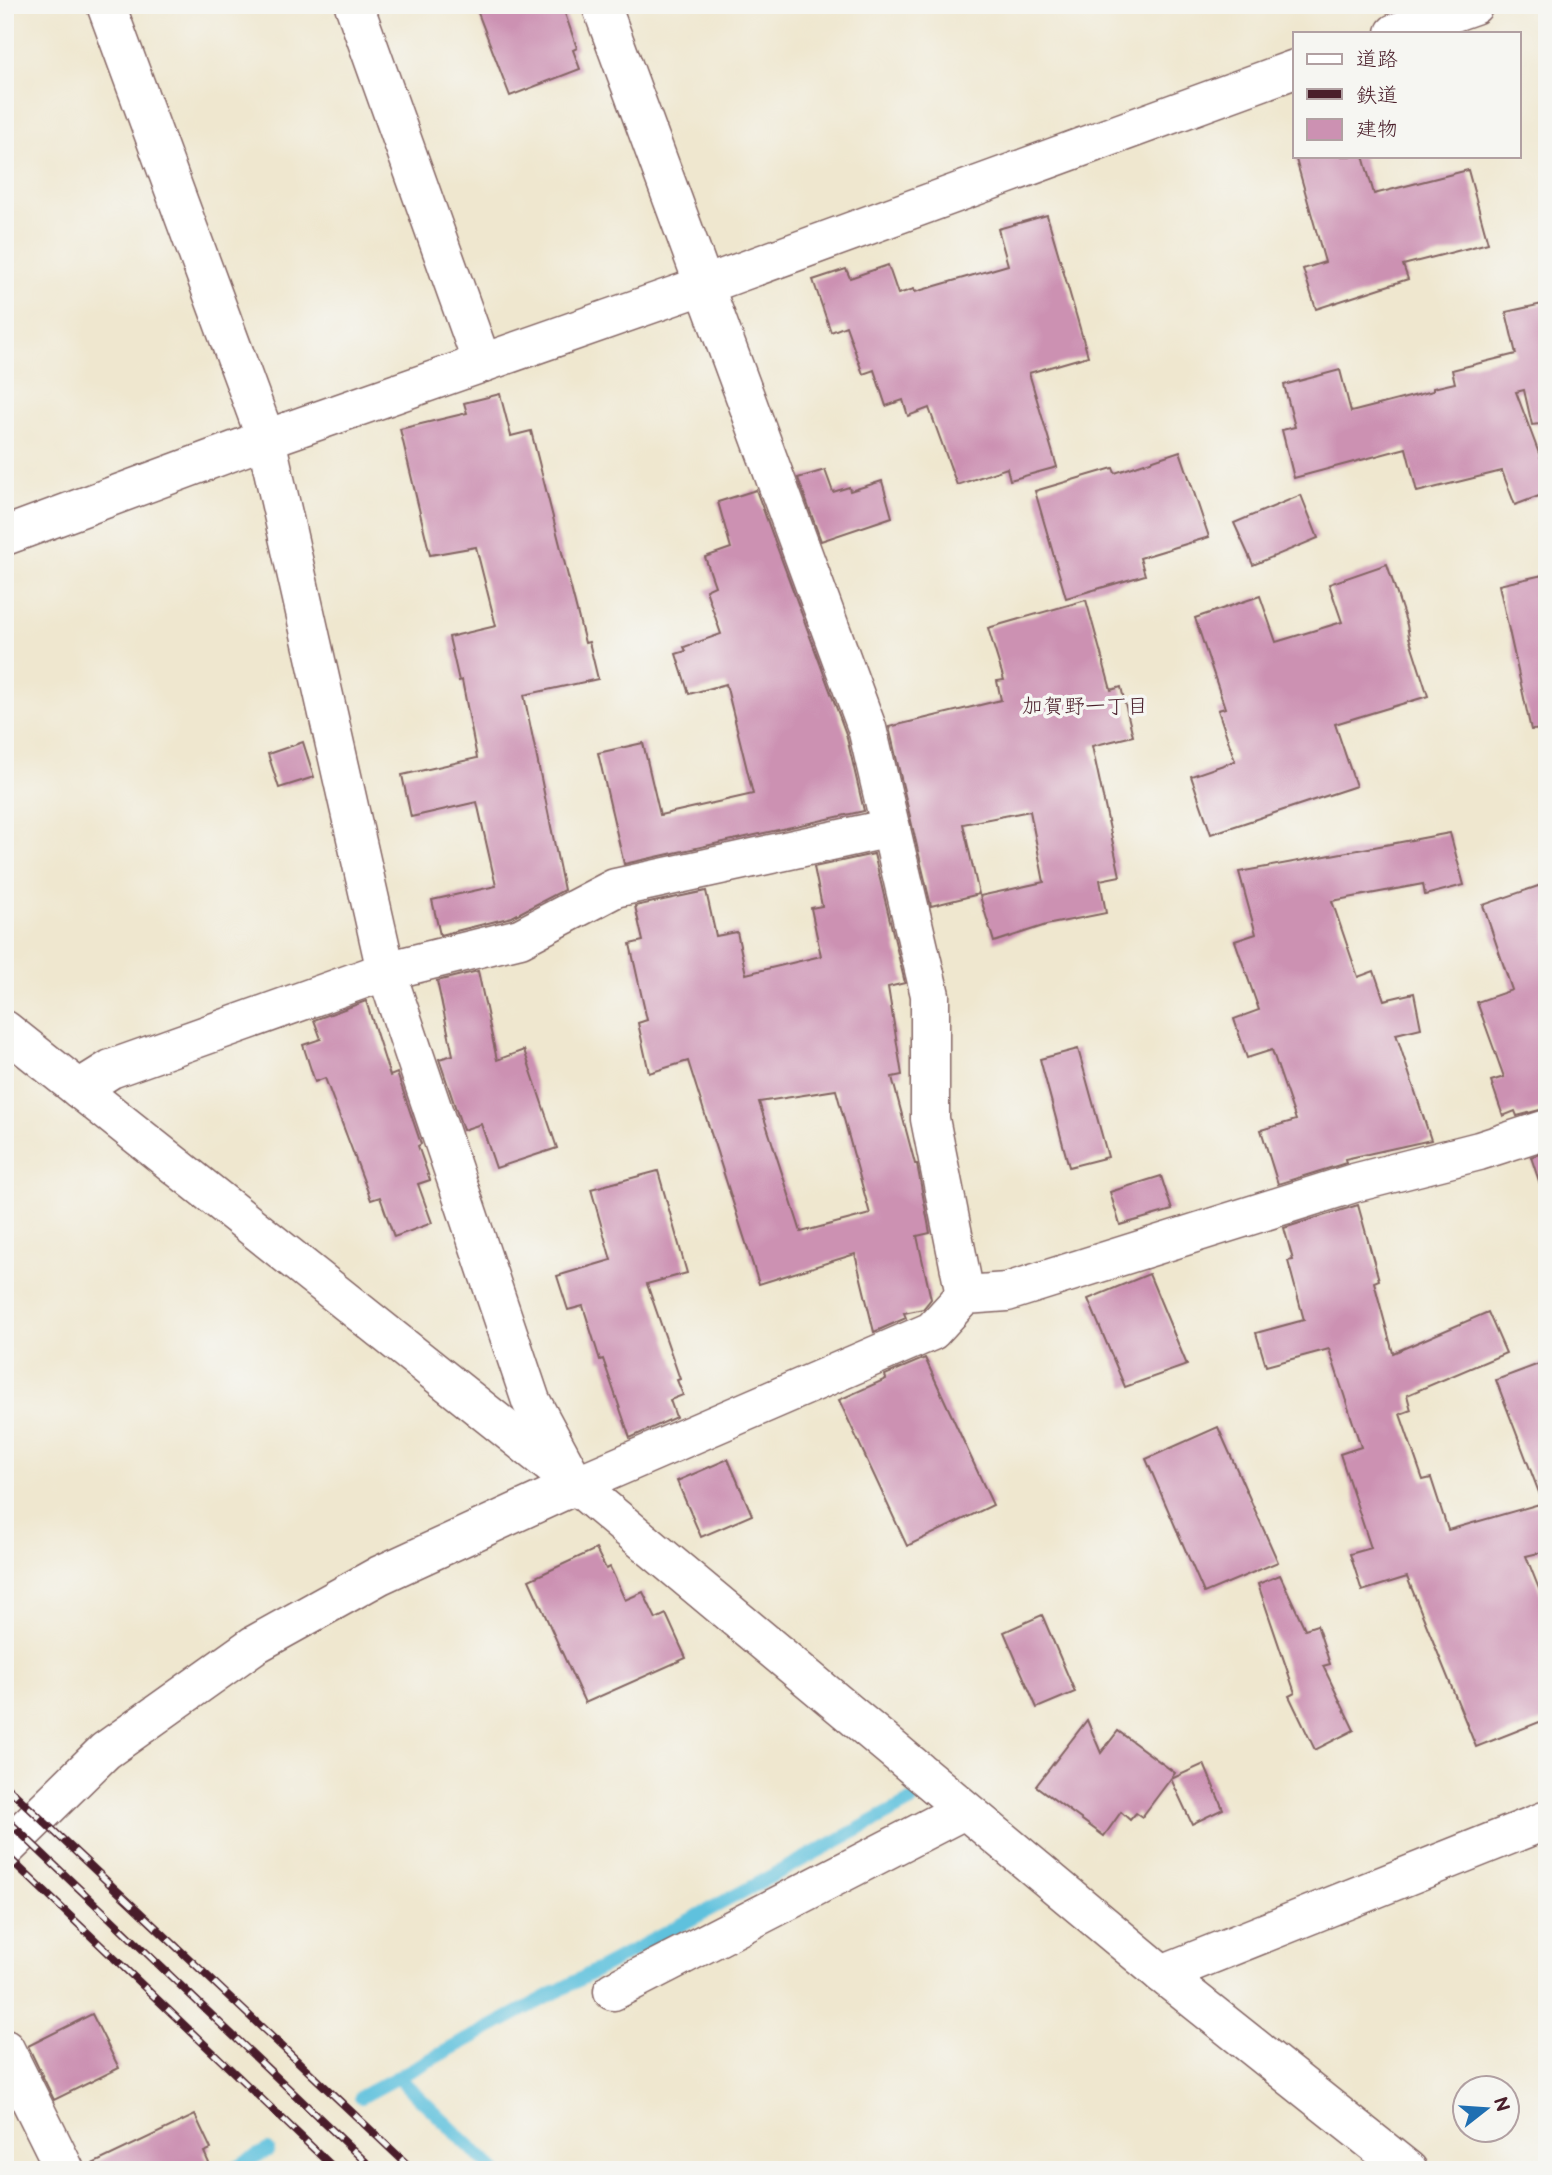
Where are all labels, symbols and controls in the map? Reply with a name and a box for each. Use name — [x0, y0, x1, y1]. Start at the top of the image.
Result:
legend — [1293, 32, 1520, 158]
text: 道路 — [1356, 47, 1398, 72]
text: 鉄道 — [1356, 83, 1398, 108]
text: 建物 — [1356, 117, 1398, 142]
district label: 加賀野一丁目 — [1022, 694, 1148, 719]
north arrow — [1450, 2074, 1520, 2144]
text: N — [1488, 2094, 1514, 2115]

